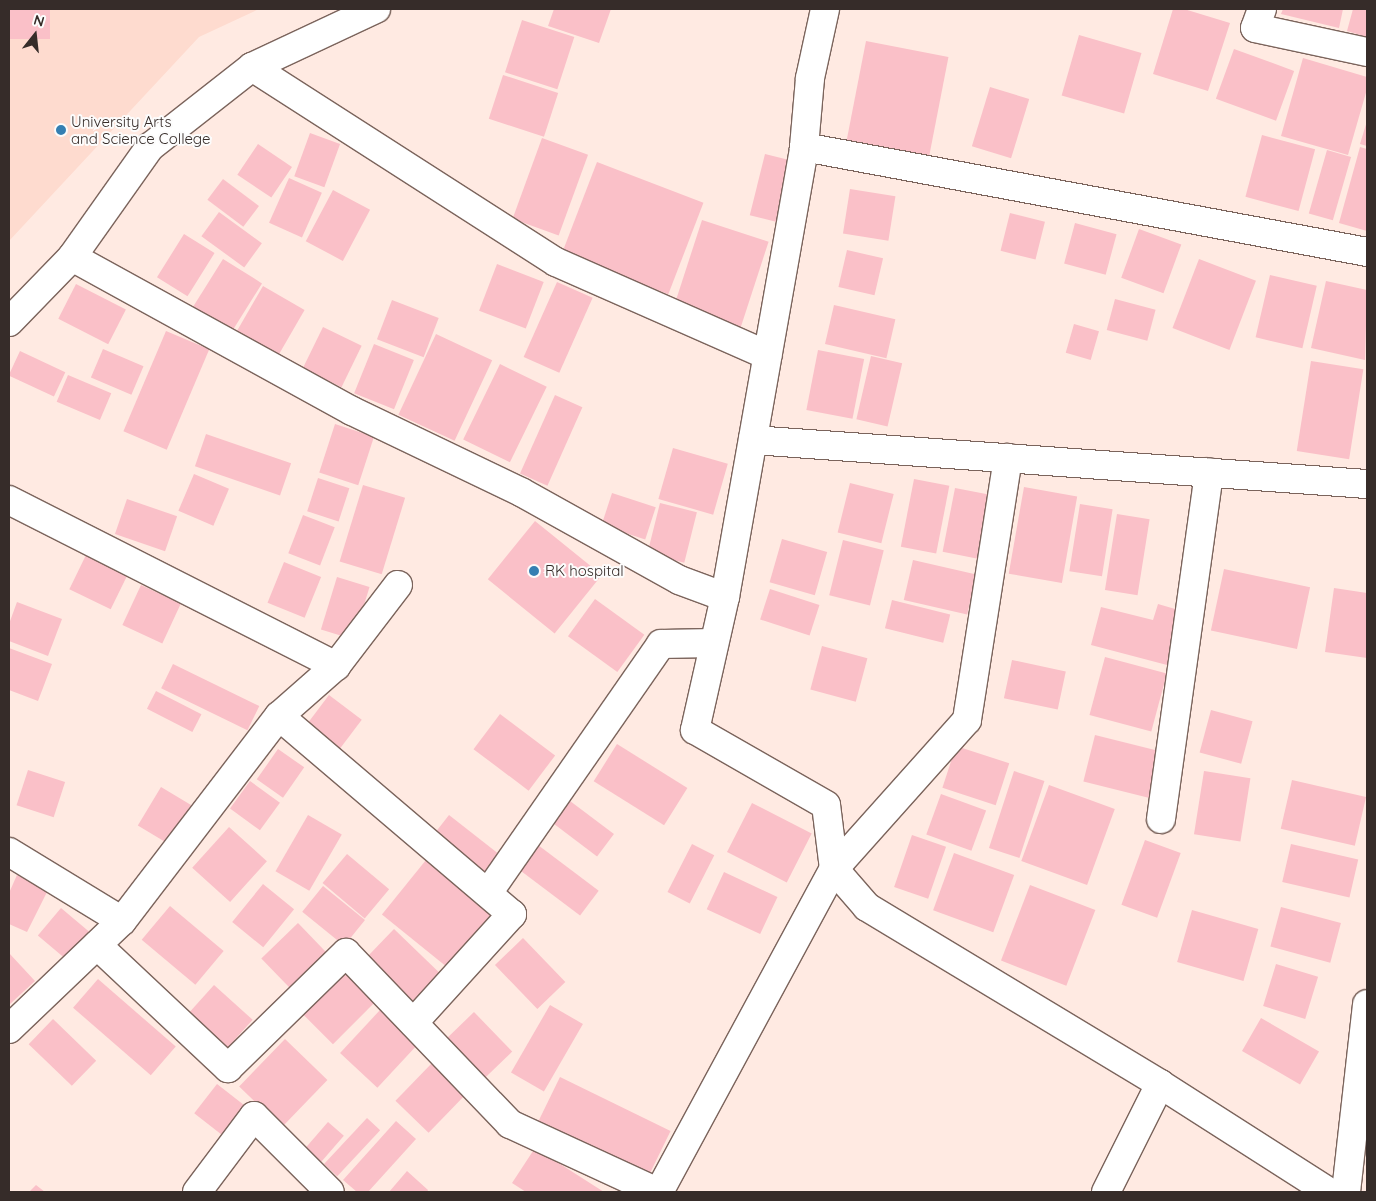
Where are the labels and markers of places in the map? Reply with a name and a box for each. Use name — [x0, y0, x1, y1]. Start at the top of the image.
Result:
place label: University Arts and Science College — [71, 112, 210, 147]
marker: University Arts and Science College — [55, 124, 67, 136]
place label: RK hospital — [545, 562, 624, 580]
marker: RK hospital — [527, 564, 541, 578]

